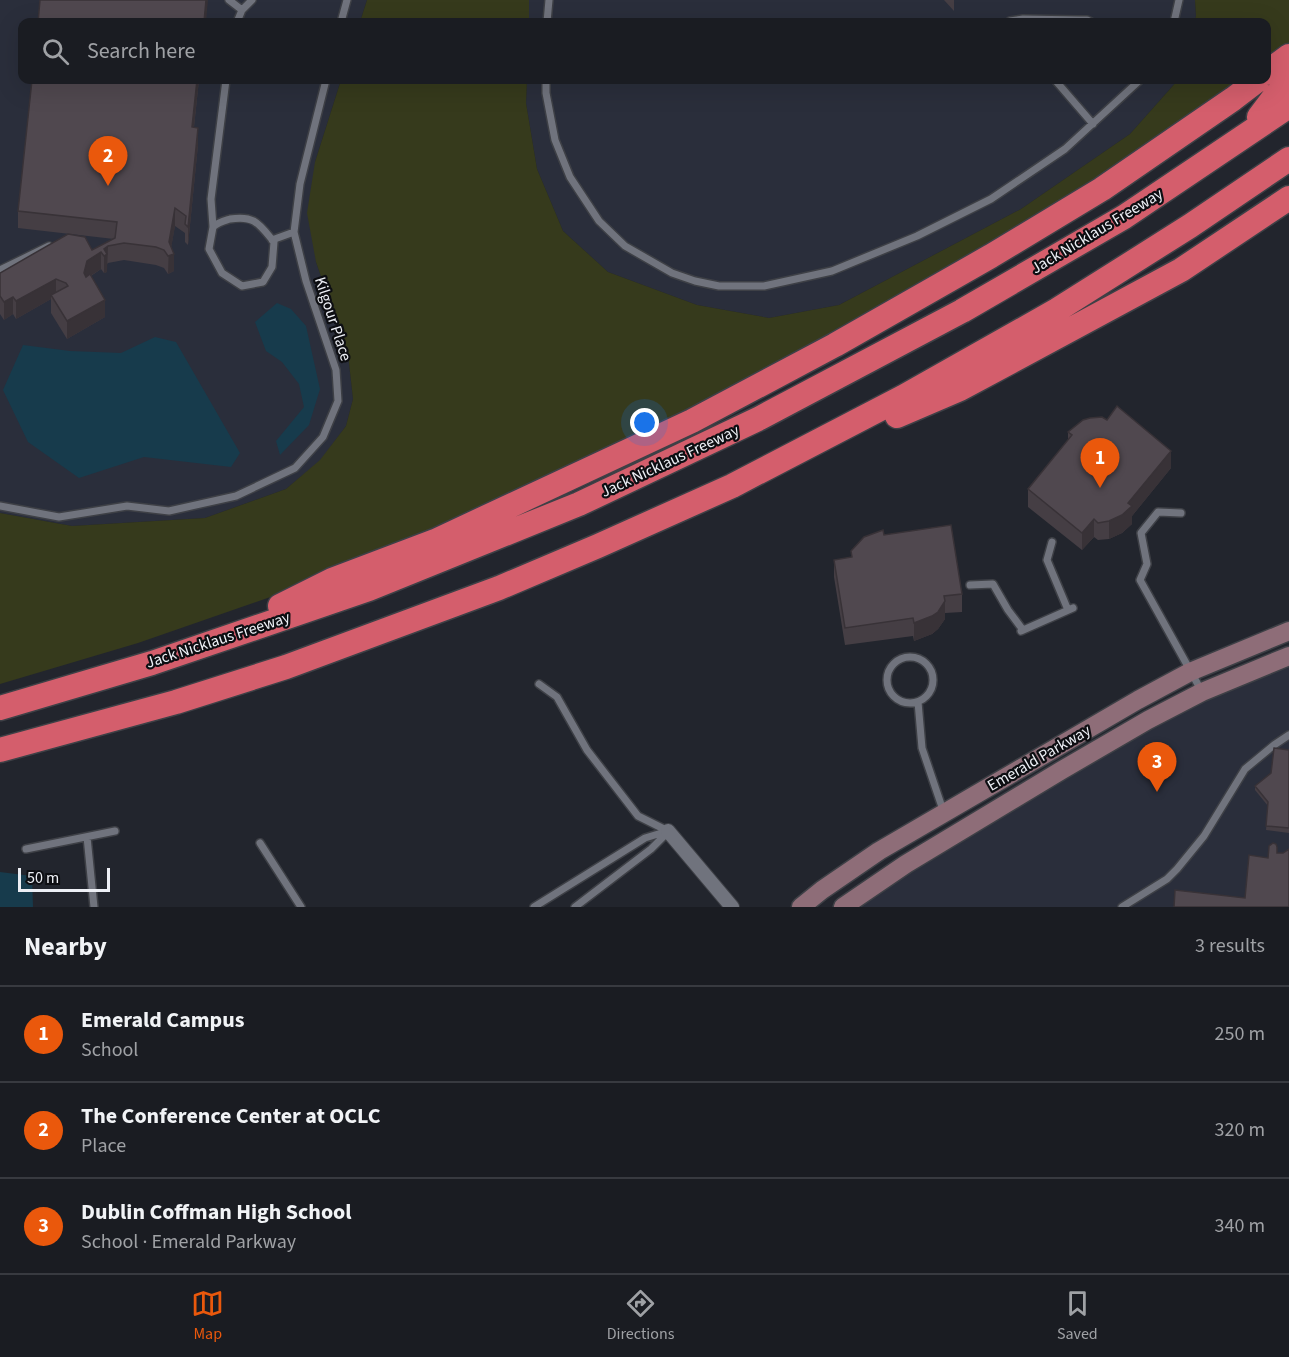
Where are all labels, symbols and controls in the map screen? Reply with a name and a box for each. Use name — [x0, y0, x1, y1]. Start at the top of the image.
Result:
search box — [18, 18, 1271, 84]
icon: search — [39, 35, 72, 68]
text: Search here — [87, 35, 195, 67]
pin: 2 — [88, 136, 128, 186]
street label: Jack Nicklaus Freeway — [1027, 183, 1167, 279]
street label: Kilgour Place — [309, 274, 357, 364]
your location — [630, 408, 659, 437]
street label: Jack Nicklaus Freeway — [597, 419, 743, 503]
pin: 1 — [1080, 438, 1120, 488]
street label: Jack Nicklaus Freeway — [143, 606, 293, 674]
street label: Emerald Parkway — [983, 719, 1095, 796]
pin: 3 — [1138, 742, 1176, 792]
scale bar — [18, 865, 110, 892]
text: 50 m — [27, 867, 59, 889]
text: Nearby — [24, 928, 107, 965]
text: 3 results — [1195, 932, 1265, 960]
text: Emerald Campus — [81, 1004, 244, 1036]
text: 1 — [38, 1020, 49, 1048]
text: 250 m — [1215, 1020, 1265, 1048]
text: School — [81, 1036, 138, 1064]
text: The Conference Center at OCLC — [81, 1100, 381, 1132]
text: 2 — [38, 1116, 49, 1144]
text: 320 m — [1215, 1116, 1265, 1144]
text: Place — [81, 1132, 126, 1160]
text: Dublin Coffman High School — [81, 1196, 352, 1228]
text: 3 — [38, 1212, 49, 1240]
text: 340 m — [1215, 1212, 1265, 1240]
text: School · Emerald Parkway — [81, 1228, 296, 1256]
tab: Map — [191, 1287, 224, 1345]
tab: Directions — [607, 1287, 674, 1345]
tab: Saved — [1057, 1287, 1098, 1345]

